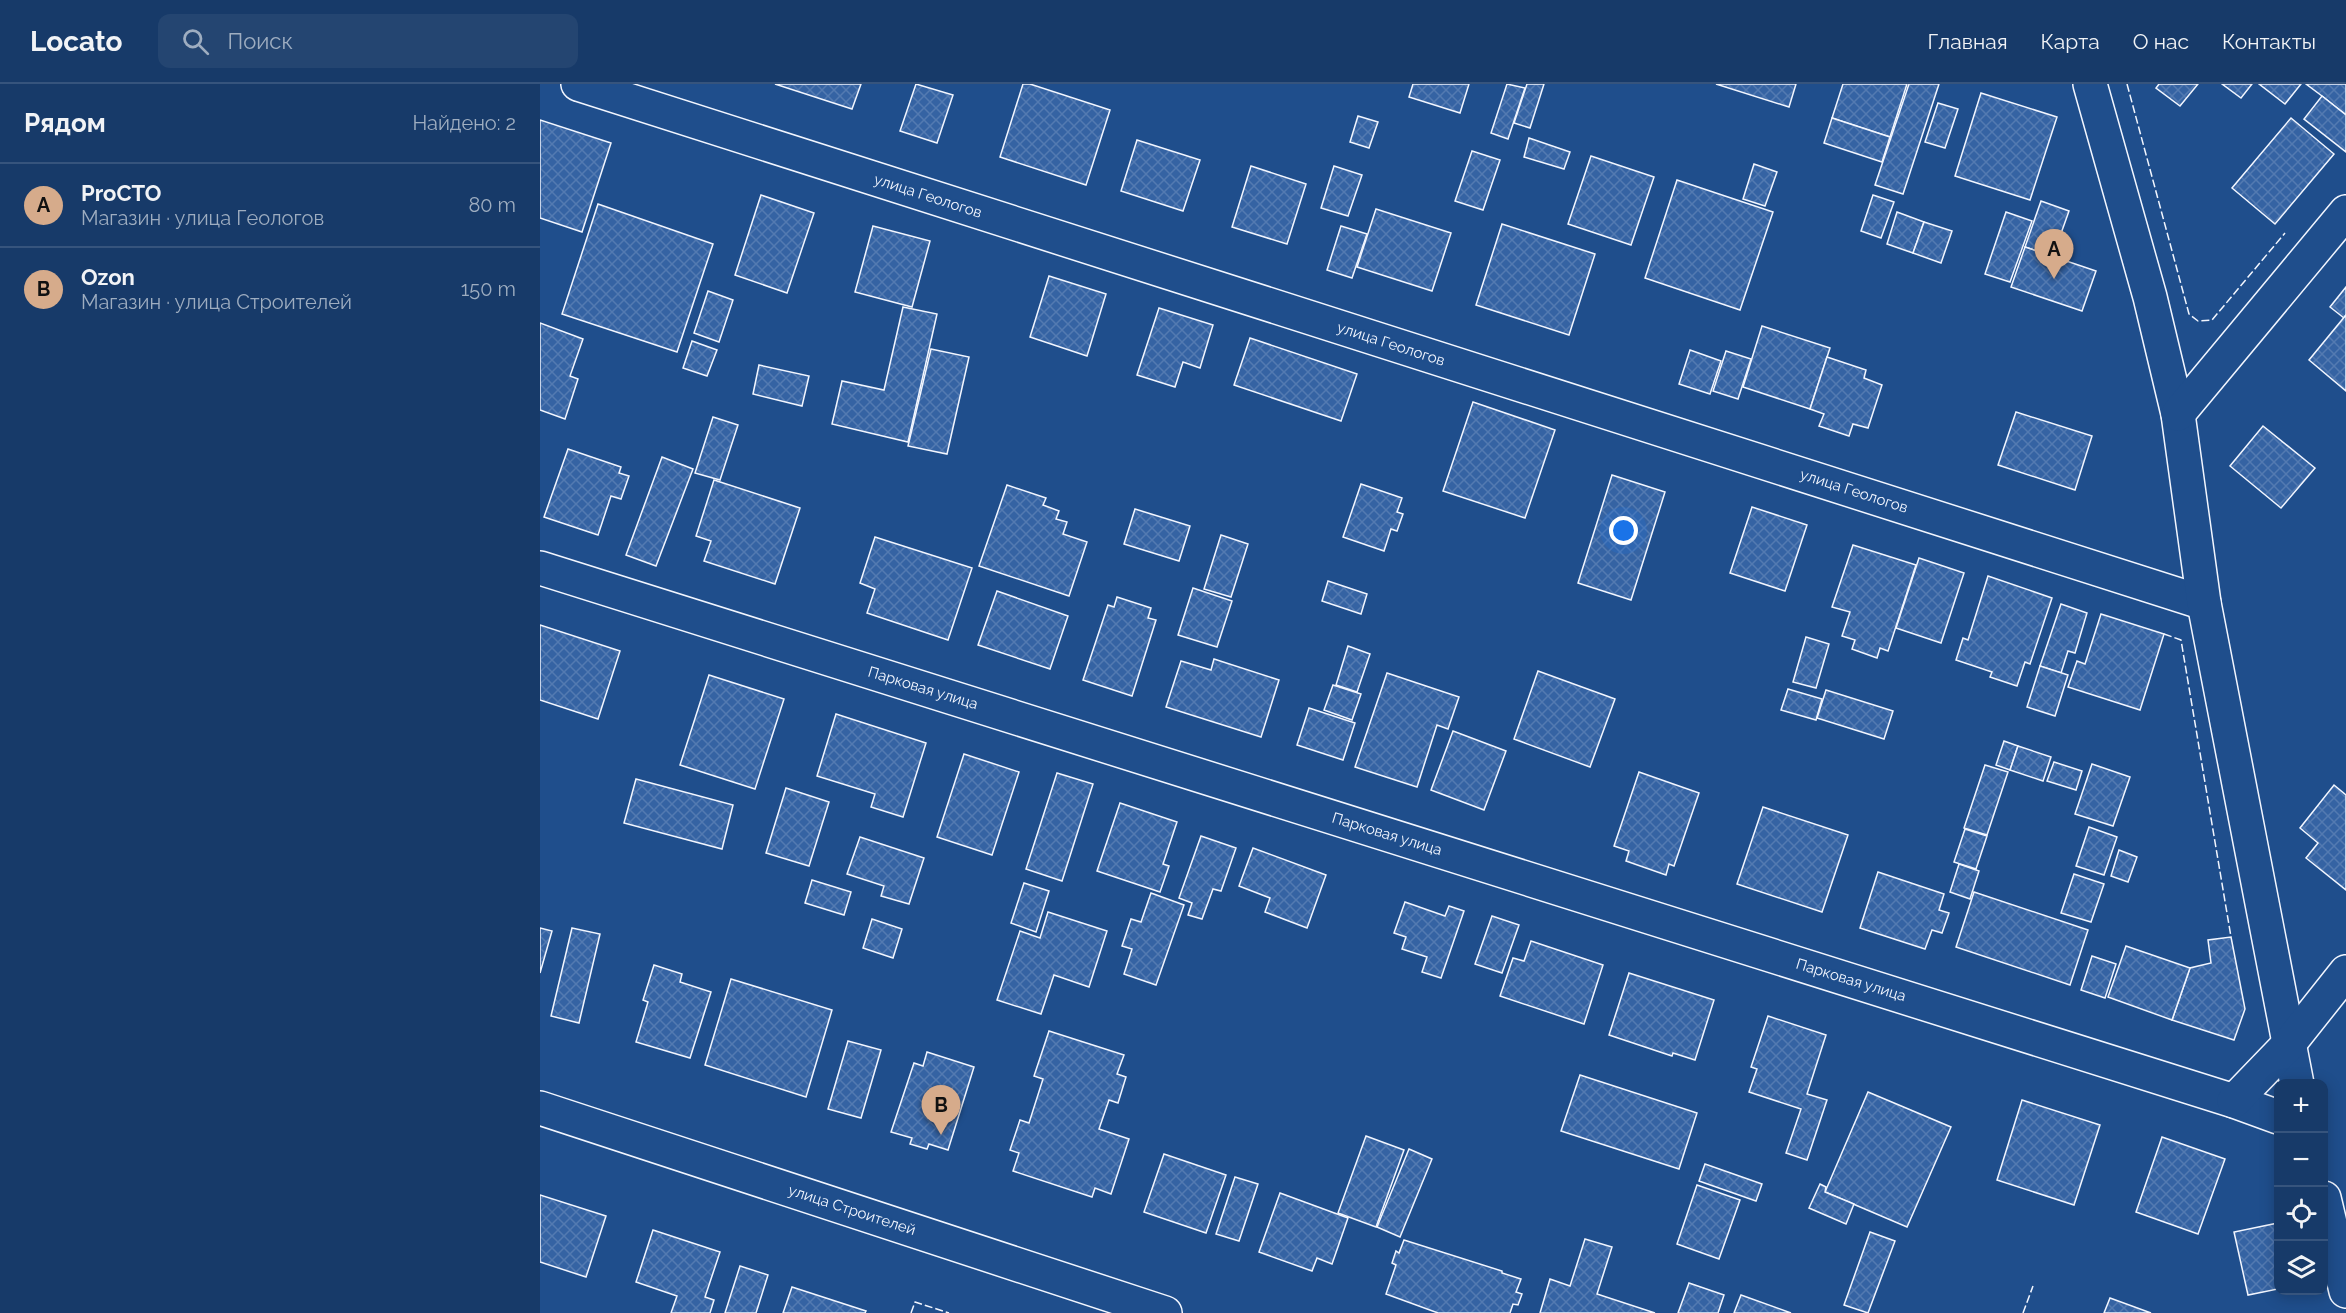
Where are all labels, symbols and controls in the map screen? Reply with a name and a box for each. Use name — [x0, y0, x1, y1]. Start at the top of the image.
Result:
search box — [158, 14, 578, 68]
text: Locato — [30, 25, 122, 58]
icon: search — [179, 25, 212, 58]
text: Поиск — [227, 28, 293, 54]
text: Главная — [1928, 29, 2008, 54]
text: Карта — [2041, 29, 2100, 54]
text: О нас — [2133, 29, 2189, 54]
text: Контакты — [2222, 29, 2316, 54]
text: Рядом — [24, 108, 106, 138]
text: Найдено: 2 — [412, 111, 516, 135]
street label: улица Геологов — [872, 170, 984, 222]
text: ProСТО — [81, 180, 161, 206]
text: A — [37, 193, 50, 217]
text: 80 m — [468, 193, 516, 217]
text: Магазин · улица Геологов — [81, 206, 324, 230]
pin: A — [2034, 230, 2074, 279]
text: Ozon — [81, 264, 135, 290]
text: B — [37, 277, 50, 301]
text: 150 m — [461, 277, 516, 301]
text: Магазин · улица Строителей — [81, 290, 352, 314]
street label: улица Геологов — [1335, 318, 1447, 370]
street label: улица Геологов — [1798, 465, 1910, 517]
your location — [1609, 516, 1638, 545]
street label: Парковая улица — [866, 663, 980, 713]
street label: Парковая улица — [1330, 809, 1444, 859]
street label: Парковая улица — [1794, 955, 1908, 1005]
map controls — [2274, 1079, 2328, 1295]
button: + — [2274, 1079, 2328, 1133]
pin: B — [922, 1086, 960, 1135]
button: − — [2274, 1133, 2328, 1187]
street label: улица Строителей — [786, 1181, 918, 1239]
button: locate — [2274, 1187, 2328, 1241]
button: layers — [2274, 1241, 2328, 1295]

